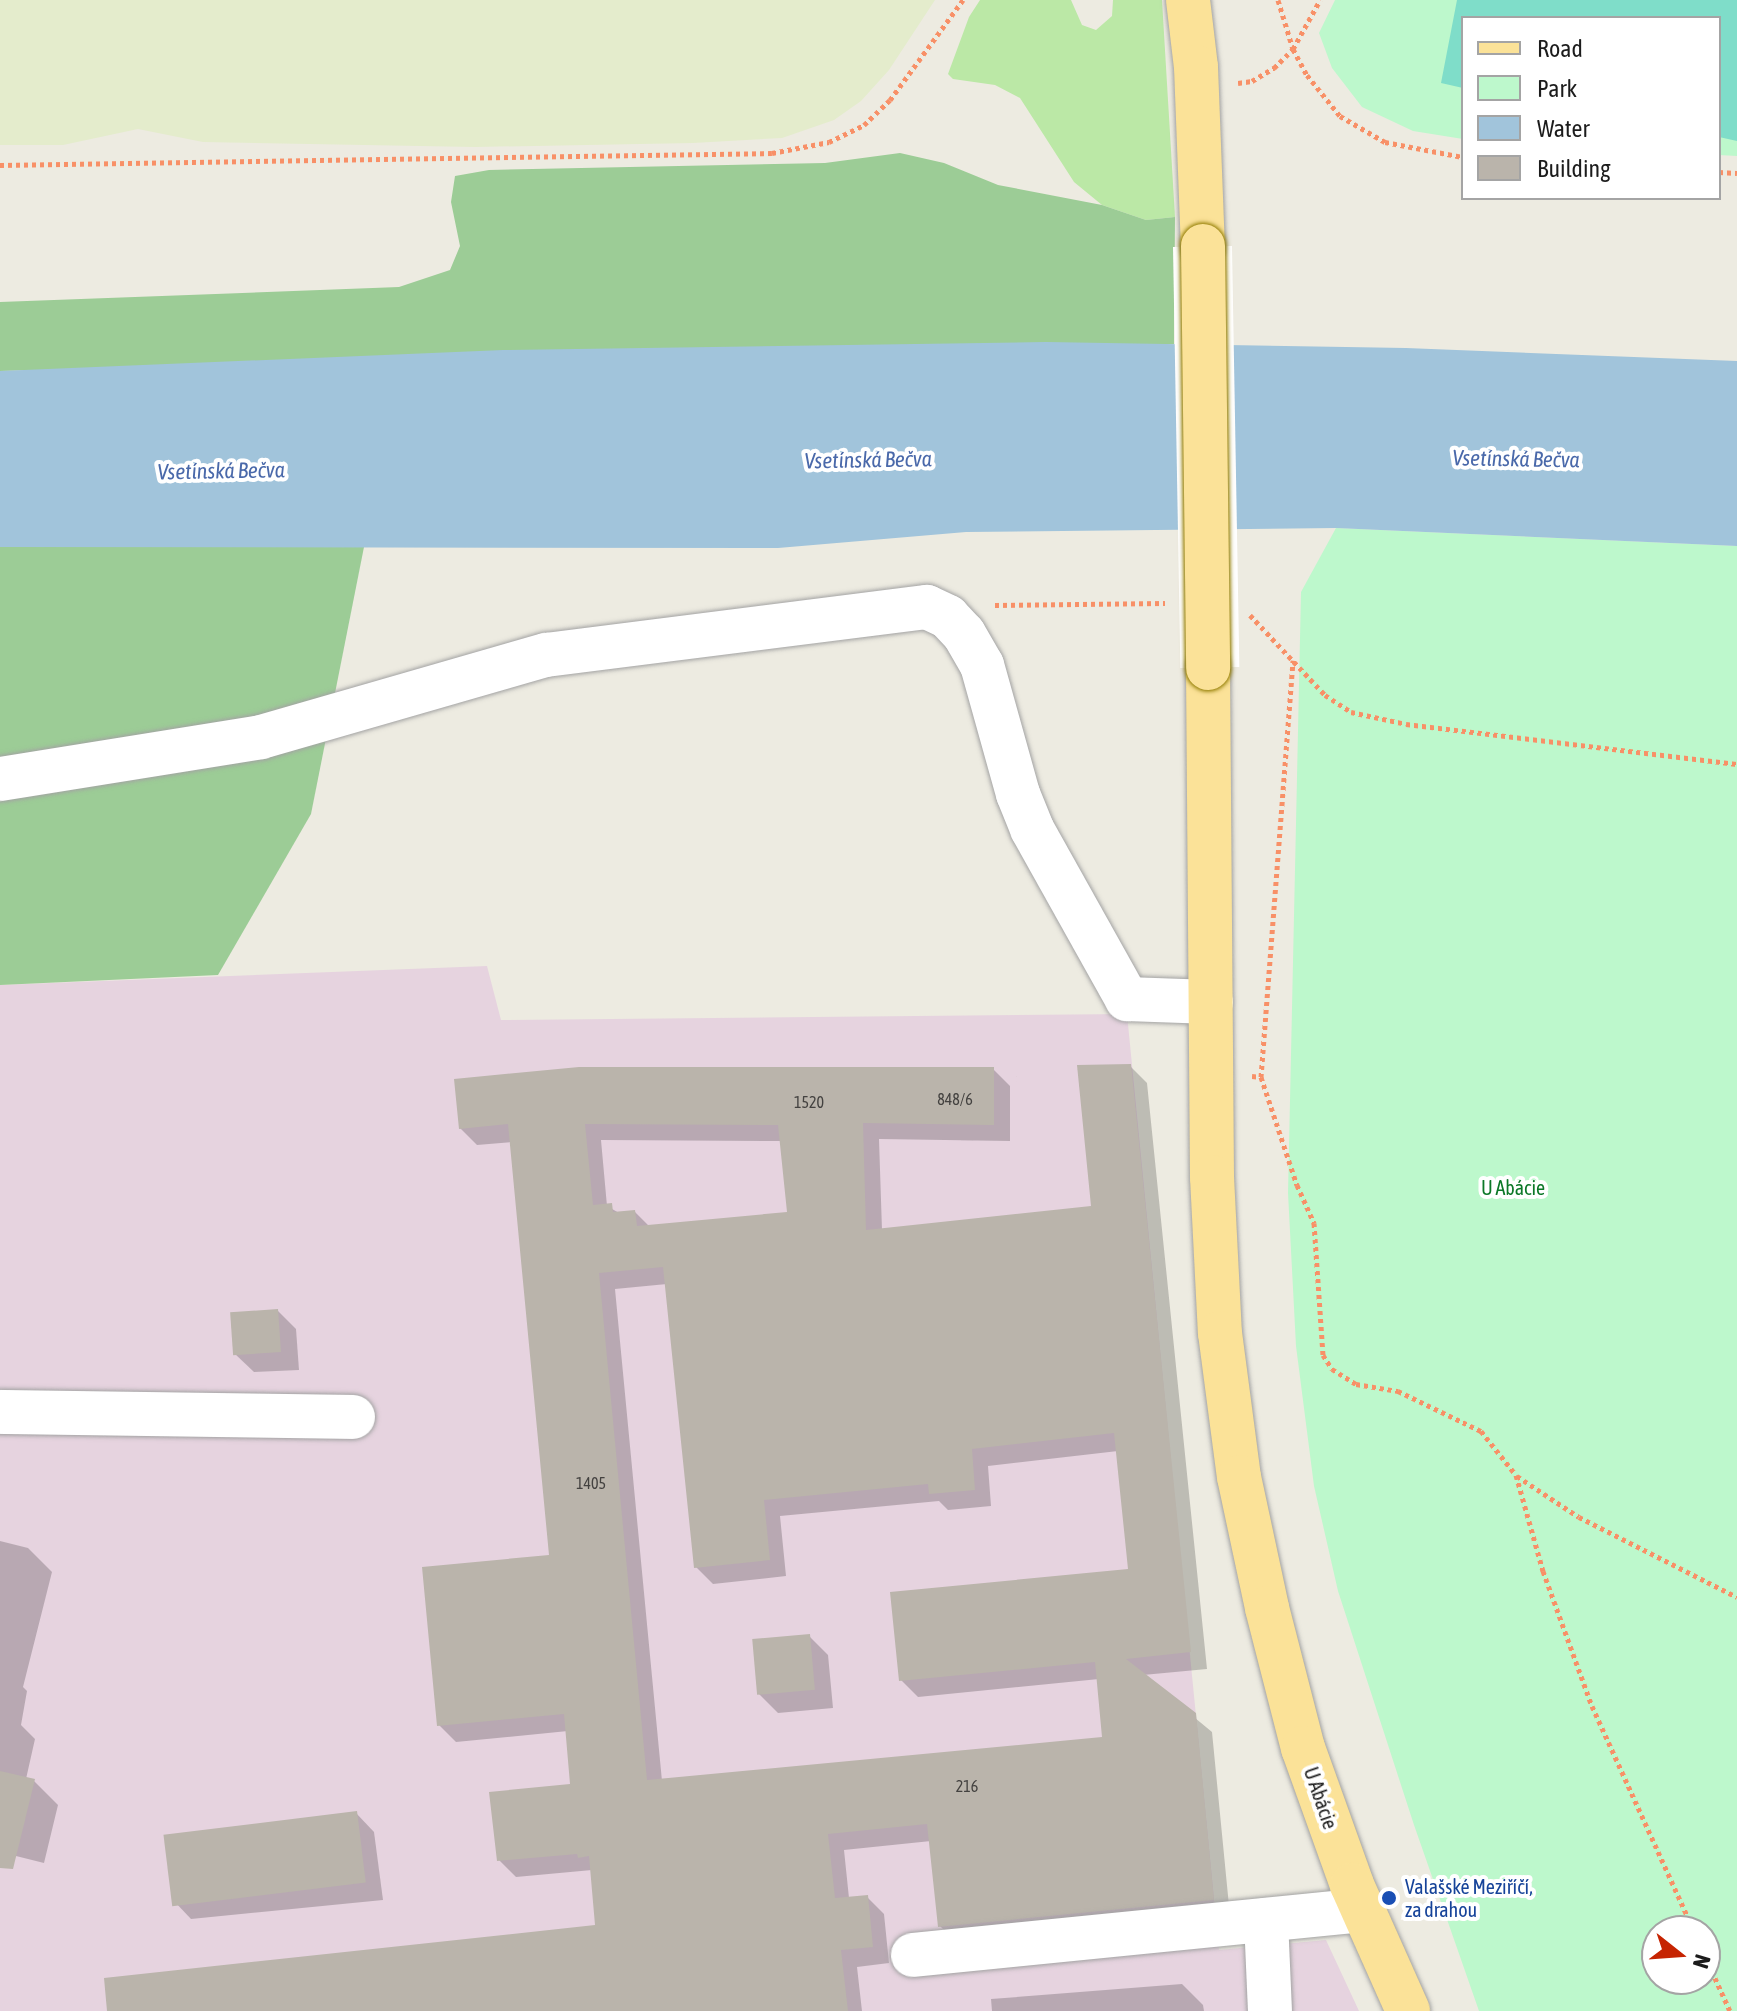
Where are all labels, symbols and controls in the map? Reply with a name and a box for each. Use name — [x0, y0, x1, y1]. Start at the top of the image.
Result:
legend — [1461, 16, 1721, 200]
text: Road — [1537, 35, 1583, 62]
text: Park — [1537, 75, 1577, 102]
text: Water — [1537, 115, 1590, 142]
text: Building — [1537, 155, 1610, 182]
water label: Vsetínská Bečva — [1452, 445, 1580, 473]
water label: Vsetínská Bečva — [804, 446, 932, 474]
water label: Vsetínská Bečva — [157, 457, 285, 485]
house number: 848/6 — [937, 1089, 973, 1109]
house number: 1520 — [794, 1092, 824, 1112]
park label: U Abácie — [1481, 1175, 1545, 1199]
house number: 1405 — [576, 1473, 606, 1493]
street label: U Abácie — [1299, 1764, 1343, 1832]
house number: 216 — [956, 1776, 978, 1796]
place label: Valašské Meziříčí, za drahou — [1405, 1874, 1533, 1921]
marker: Valašské Meziříčí, za drahou — [1380, 1889, 1398, 1907]
north arrow — [1641, 1915, 1721, 1995]
text: N — [1688, 1951, 1716, 1971]

